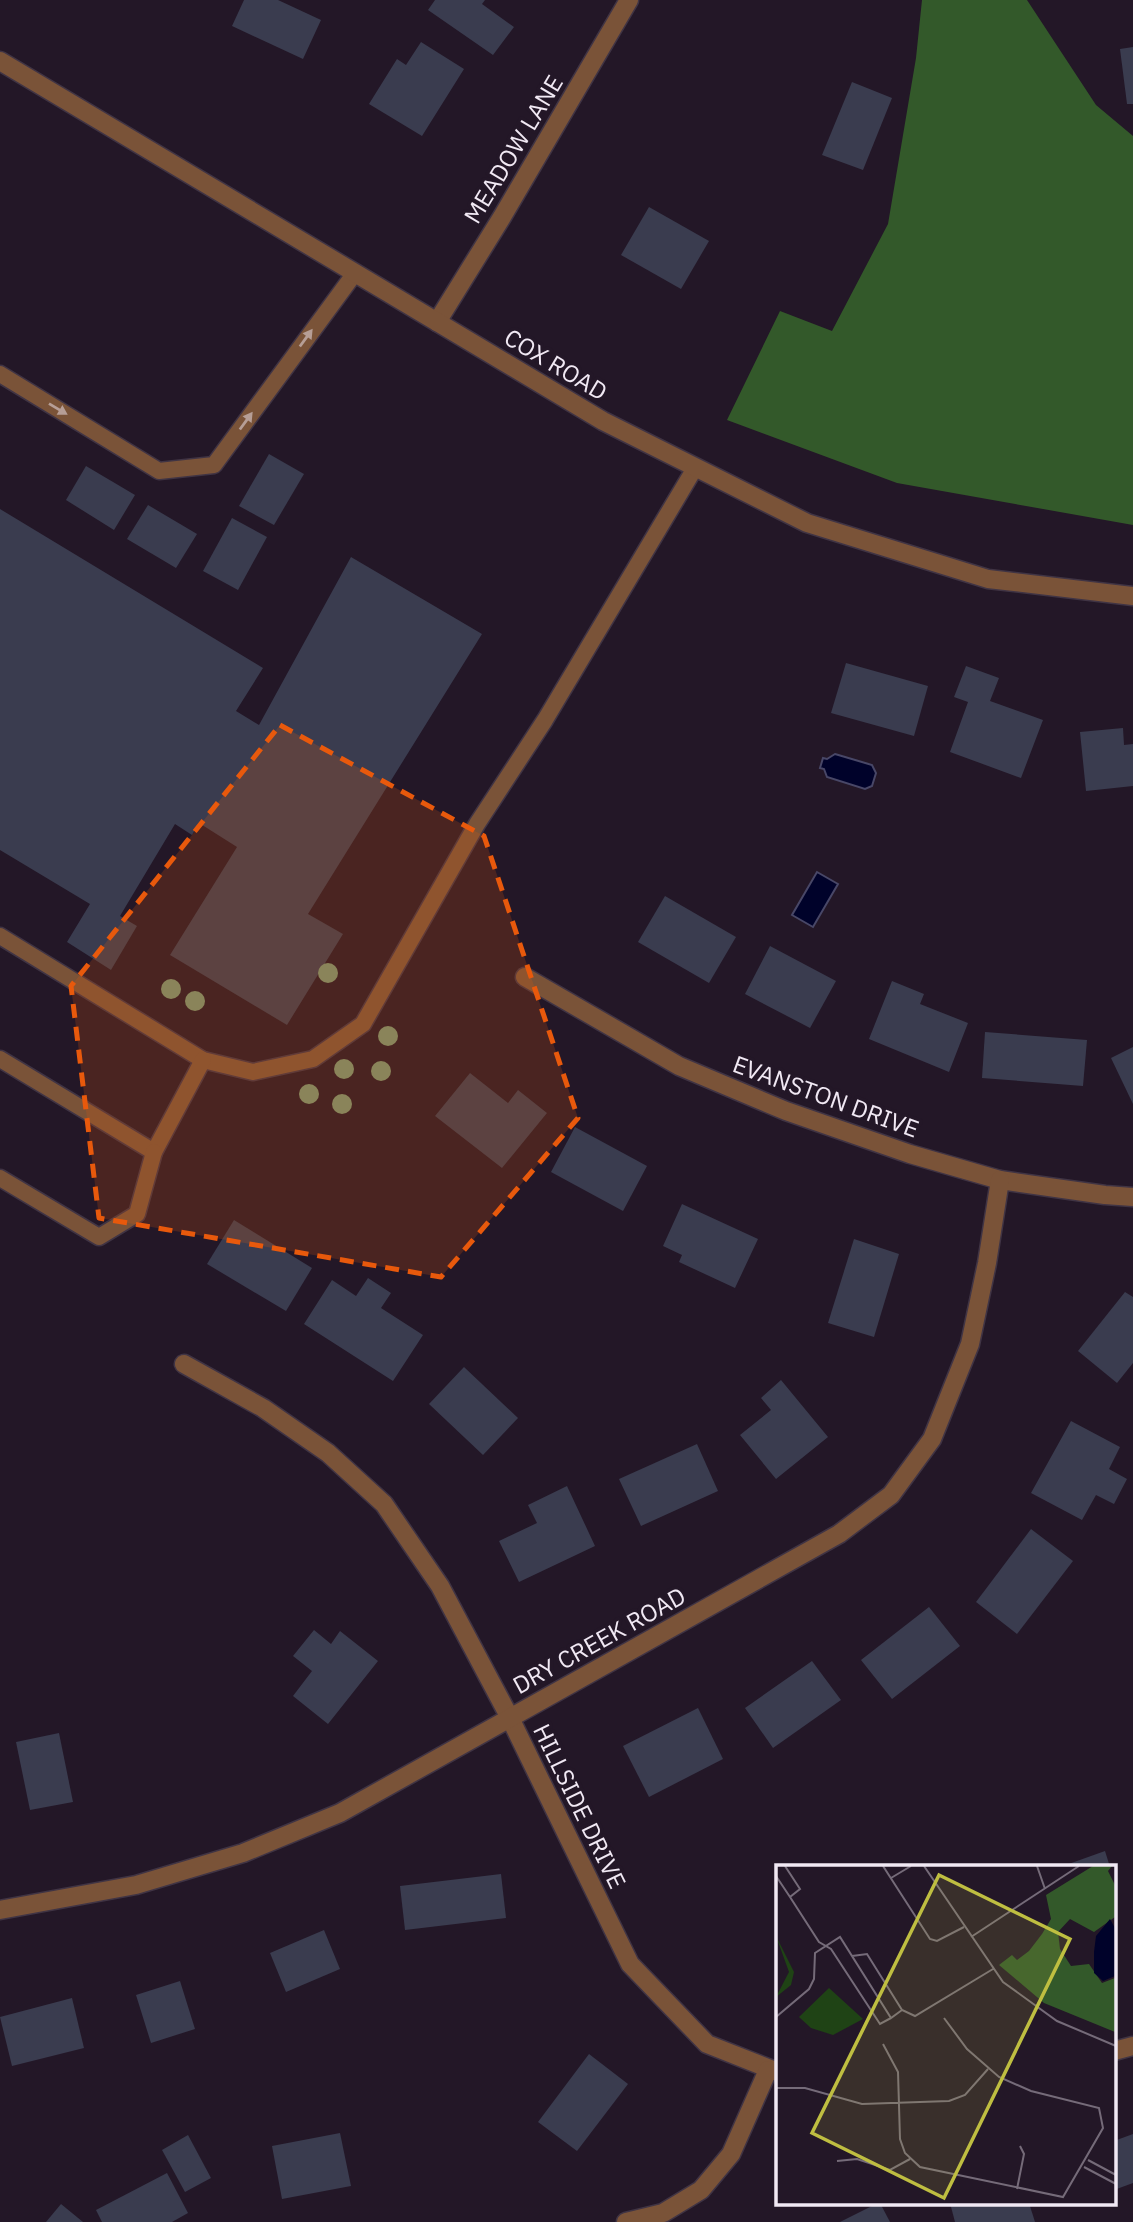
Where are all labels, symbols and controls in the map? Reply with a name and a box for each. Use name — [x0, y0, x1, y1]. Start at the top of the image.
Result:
street label: MEADOW LANE — [456, 69, 570, 229]
street label: COX ROAD — [499, 321, 613, 407]
one-way arrow — [299, 329, 313, 347]
one-way arrow — [49, 403, 68, 416]
one-way arrow — [239, 412, 253, 430]
street label: EVANSTON DRIVE — [728, 1047, 924, 1145]
street label: DRY CREEK ROAD — [507, 1579, 691, 1701]
street label: HILLSIDE DRIVE — [526, 1718, 634, 1894]
inset map — [776, 1865, 1116, 2204]

